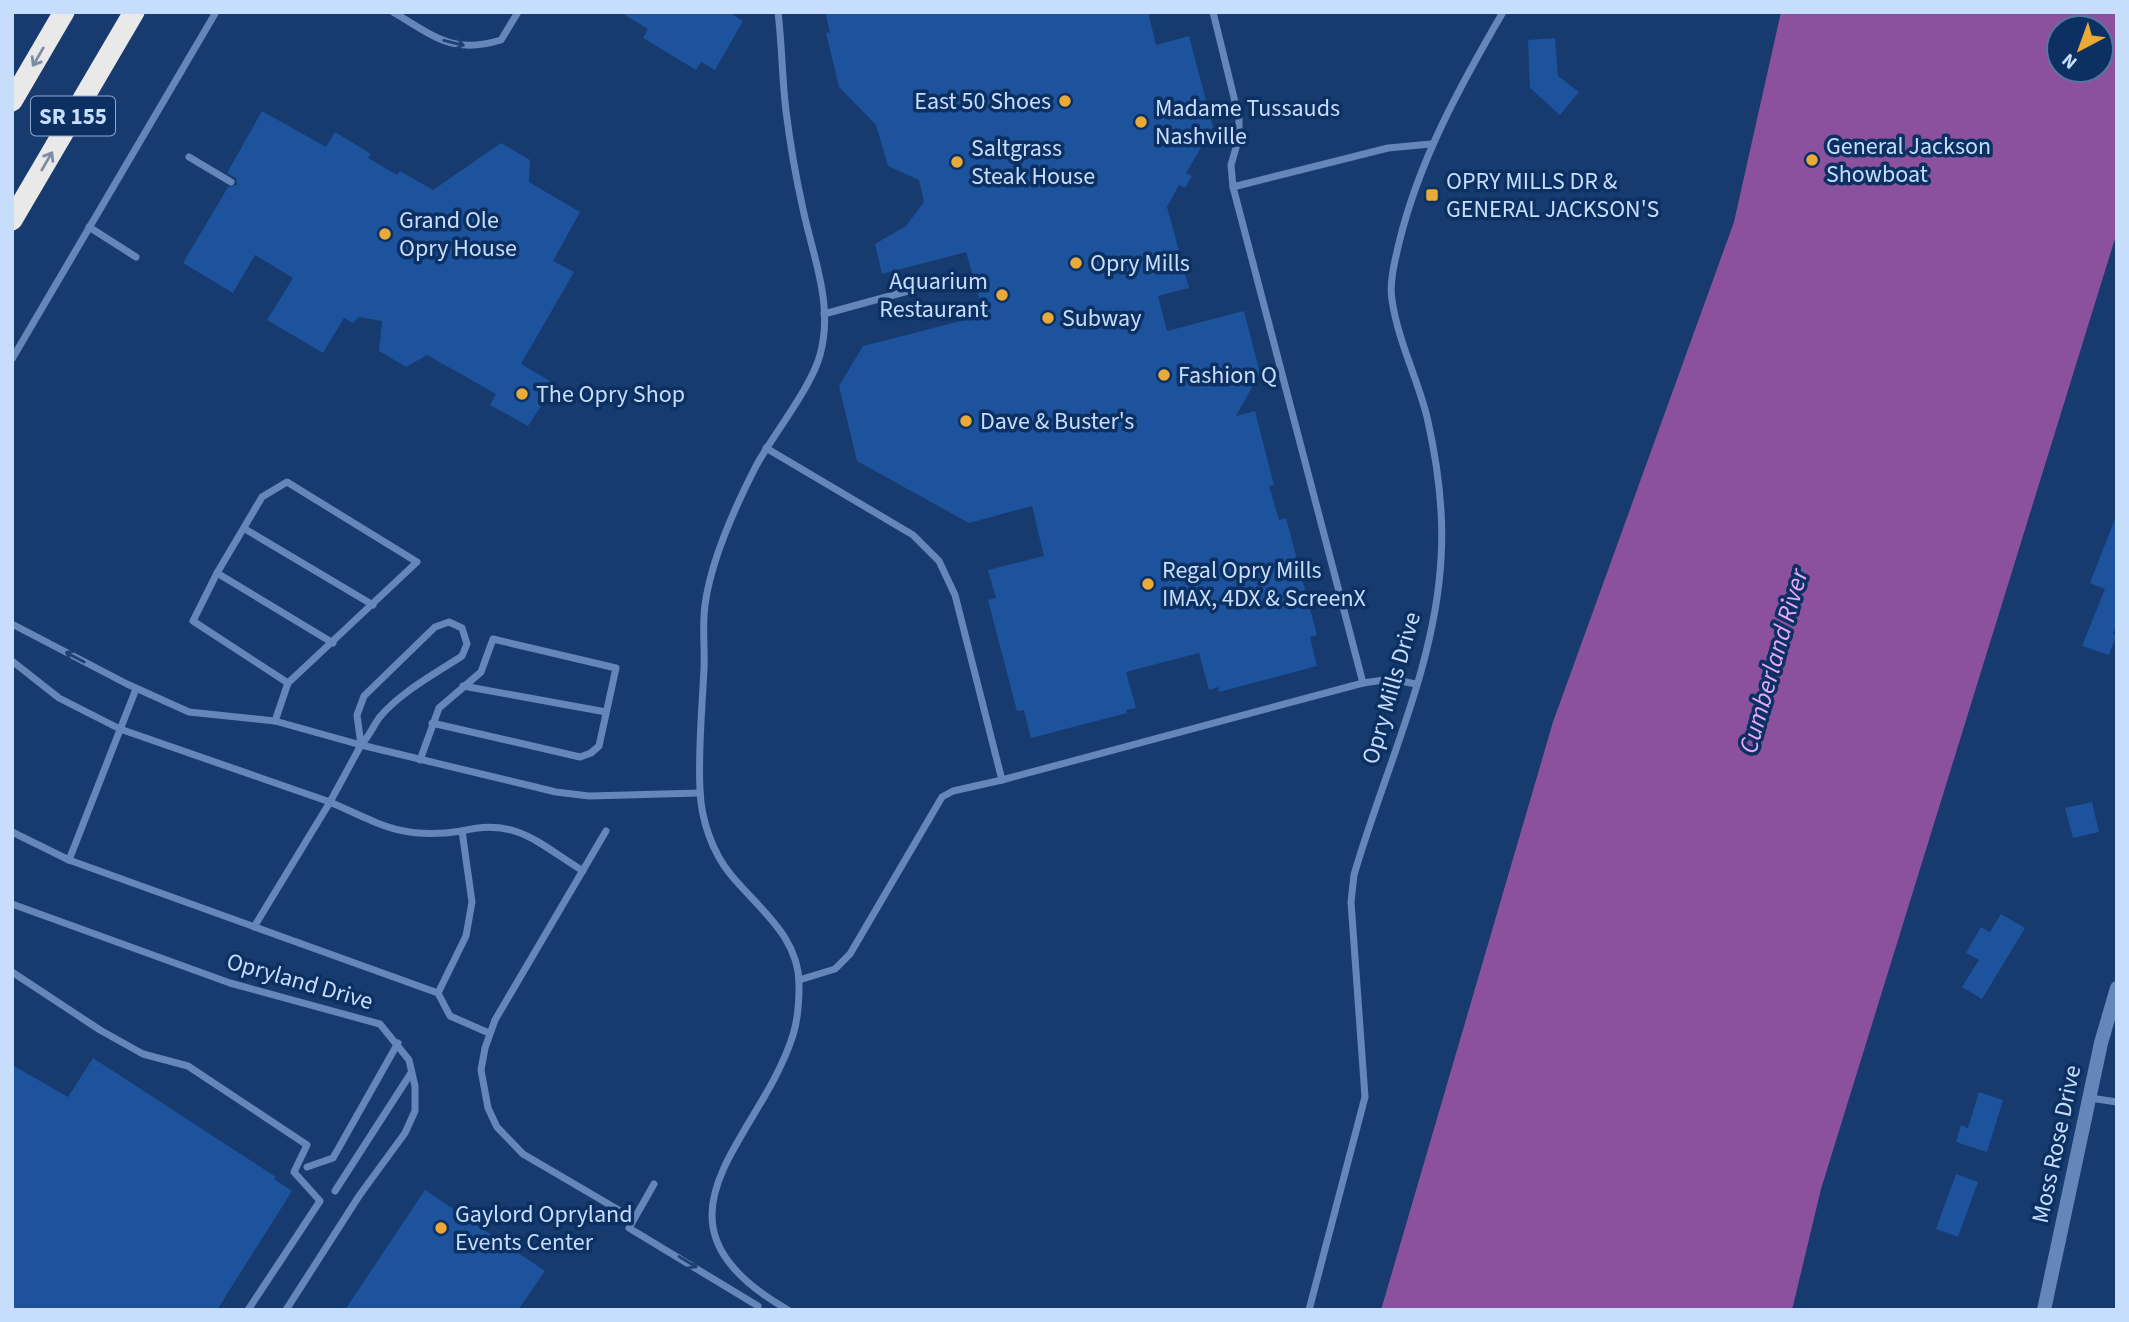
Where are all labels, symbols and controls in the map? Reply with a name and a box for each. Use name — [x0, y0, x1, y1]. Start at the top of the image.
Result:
north arrow — [2045, 14, 2115, 84]
one-way arrow — [442, 37, 464, 50]
one-way arrow — [31, 46, 45, 66]
text: N — [2056, 46, 2083, 75]
place label: East 50 Shoes — [914, 84, 1051, 119]
place label: Madame Tussauds Nashville — [1155, 91, 1340, 154]
marker: East 50 Shoes — [1057, 93, 1073, 109]
road number: SR 155 — [31, 97, 115, 136]
marker: Madame Tussauds Nashville — [1133, 114, 1149, 130]
place label: General Jackson Showboat — [1826, 129, 1991, 192]
place label: Saltgrass Steak House — [971, 131, 1095, 194]
one-way arrow — [41, 151, 54, 172]
marker: General Jackson Showboat — [1804, 152, 1820, 168]
marker: Saltgrass Steak House — [949, 154, 965, 170]
place label: OPRY MILLS DR & GENERAL JACKSON'S — [1446, 164, 1659, 227]
marker: OPRY MILLS DR & GENERAL JACKSON'S — [1424, 187, 1440, 203]
place label: Grand Ole Opry House — [399, 203, 517, 266]
marker: Grand Ole Opry House — [377, 226, 393, 242]
place label: Opry Mills — [1090, 246, 1190, 281]
marker: Opry Mills — [1068, 255, 1084, 271]
place label: Aquarium Restaurant — [879, 264, 988, 327]
marker: Aquarium Restaurant — [994, 287, 1010, 303]
place label: Subway — [1062, 301, 1141, 336]
marker: Subway — [1040, 310, 1056, 326]
place label: Fashion Q — [1178, 358, 1277, 393]
marker: Fashion Q — [1156, 367, 1172, 383]
place label: The Opry Shop — [536, 377, 685, 412]
marker: The Opry Shop — [514, 386, 530, 402]
place label: Dave & Buster's — [980, 404, 1134, 439]
marker: Dave & Buster's — [958, 413, 974, 429]
place label: Regal Opry Mills IMAX, 4DX & ScreenX — [1162, 553, 1366, 616]
water label: Cumberland River — [1729, 563, 1818, 758]
marker: Regal Opry Mills IMAX, 4DX & ScreenX — [1140, 576, 1156, 592]
street label: Opry Mills Drive — [1353, 608, 1430, 768]
one-way arrow — [66, 650, 86, 664]
street label: Opryland Drive — [223, 944, 377, 1019]
street label: Moss Rose Drive — [2023, 1062, 2090, 1226]
place label: Gaylord Opryland Events Center — [455, 1197, 633, 1260]
marker: Gaylord Opryland Events Center — [433, 1220, 449, 1236]
one-way arrow — [678, 1255, 698, 1269]

